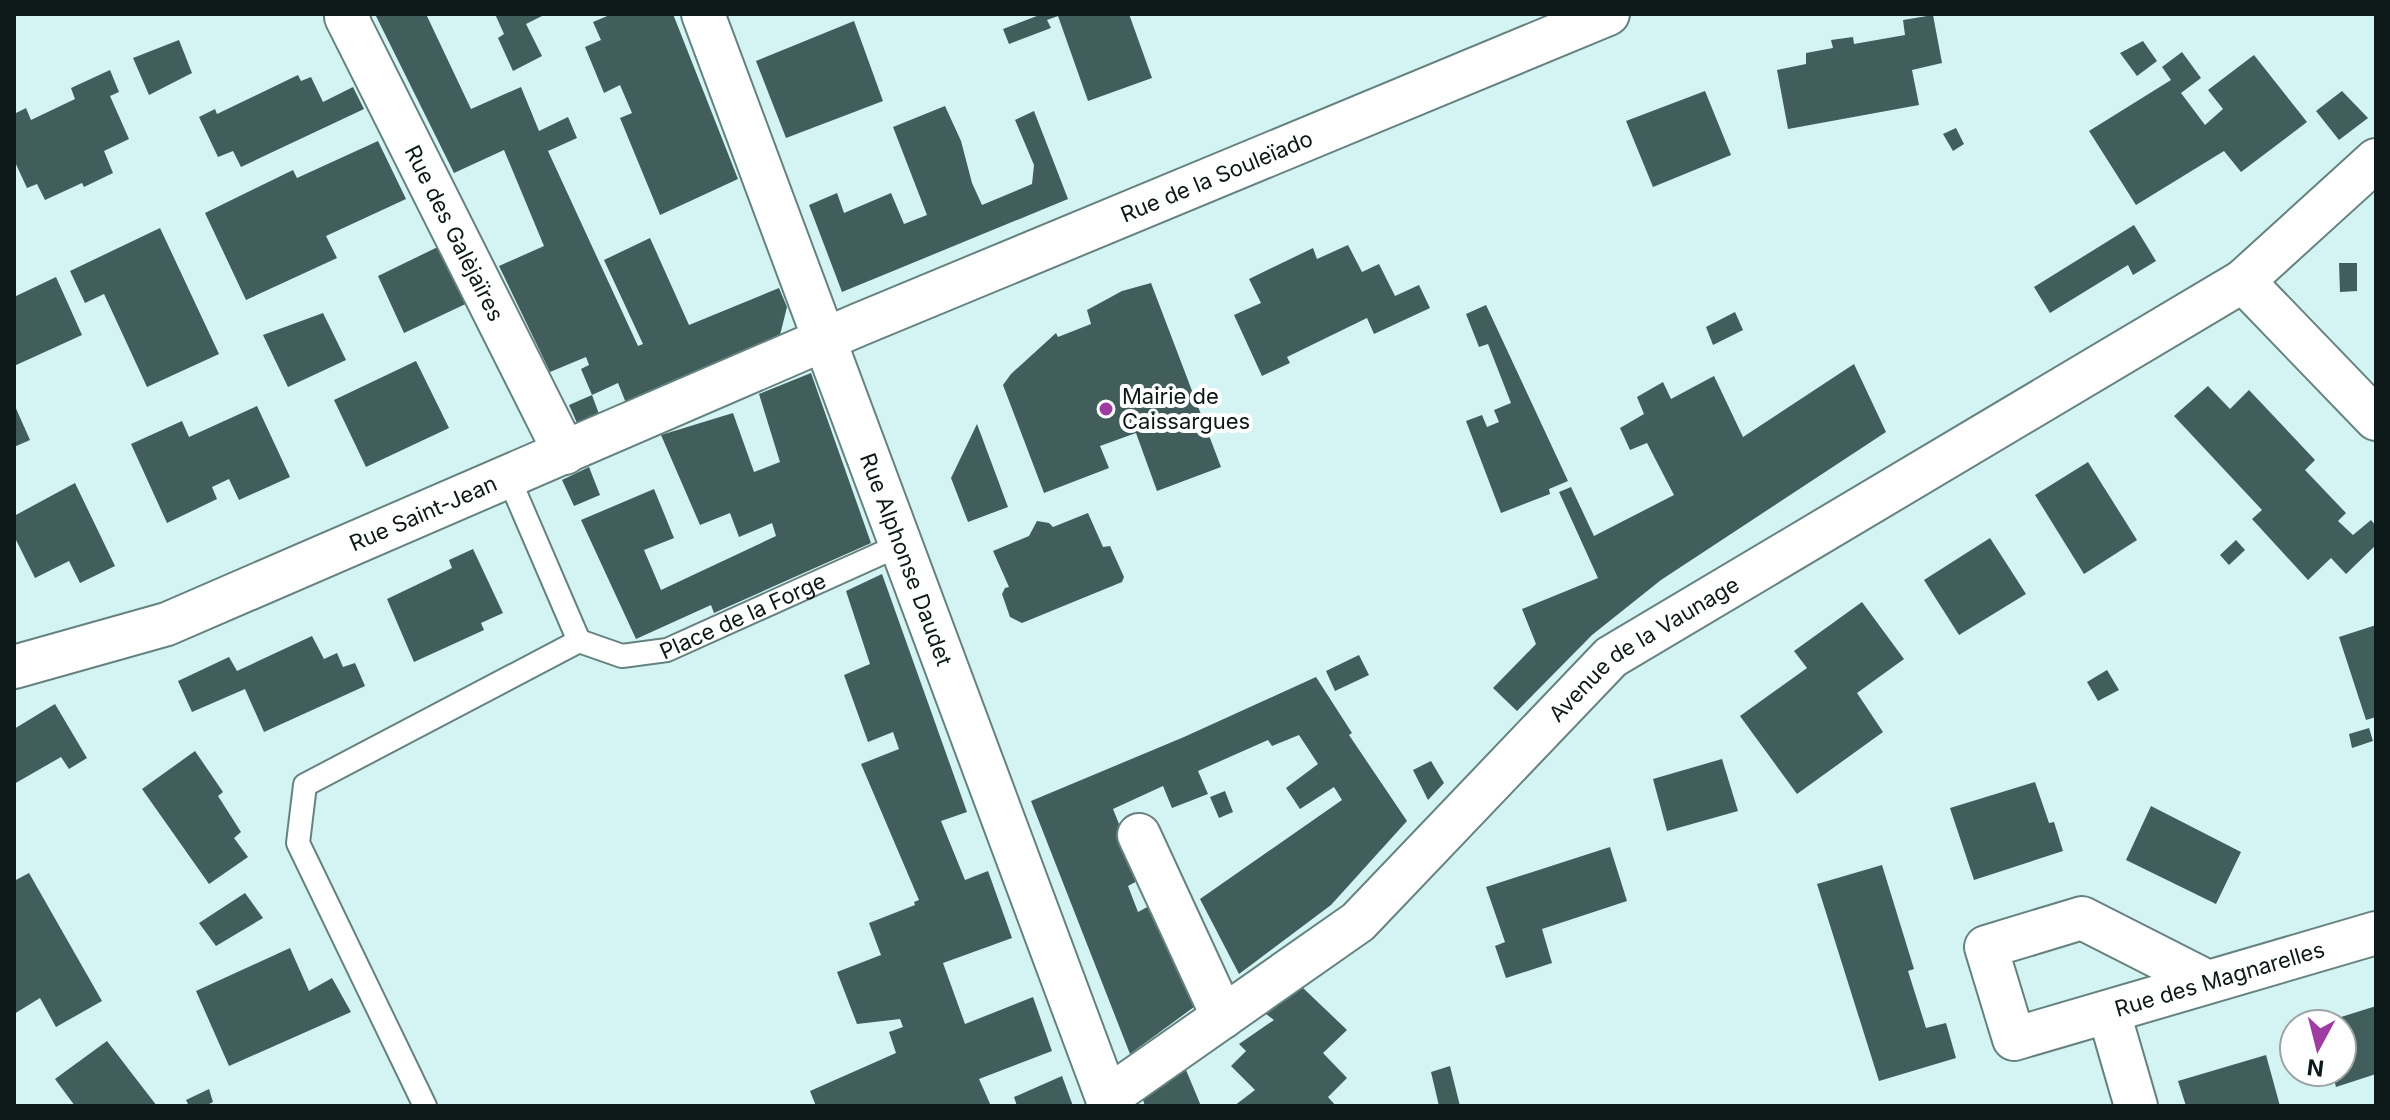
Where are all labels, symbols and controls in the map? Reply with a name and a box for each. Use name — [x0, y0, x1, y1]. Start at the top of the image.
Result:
street label: Rue de la Souleïado — [1117, 125, 1316, 228]
street label: Rue des Galèjaïres — [399, 141, 510, 325]
place label: Mairie de Caissargues — [1122, 383, 1250, 434]
marker: Mairie de Caissargues — [1097, 400, 1115, 418]
street label: Rue Alphonse Daudet — [855, 449, 958, 669]
street label: Rue Saint-Jean — [346, 470, 501, 556]
street label: Place de la Forge — [656, 567, 830, 665]
street label: Avenue de la Vaunage — [1543, 571, 1744, 727]
street label: Rue des Magnarelles — [2112, 936, 2328, 1022]
north arrow — [2278, 1008, 2358, 1088]
text: N — [2306, 1054, 2325, 1082]

